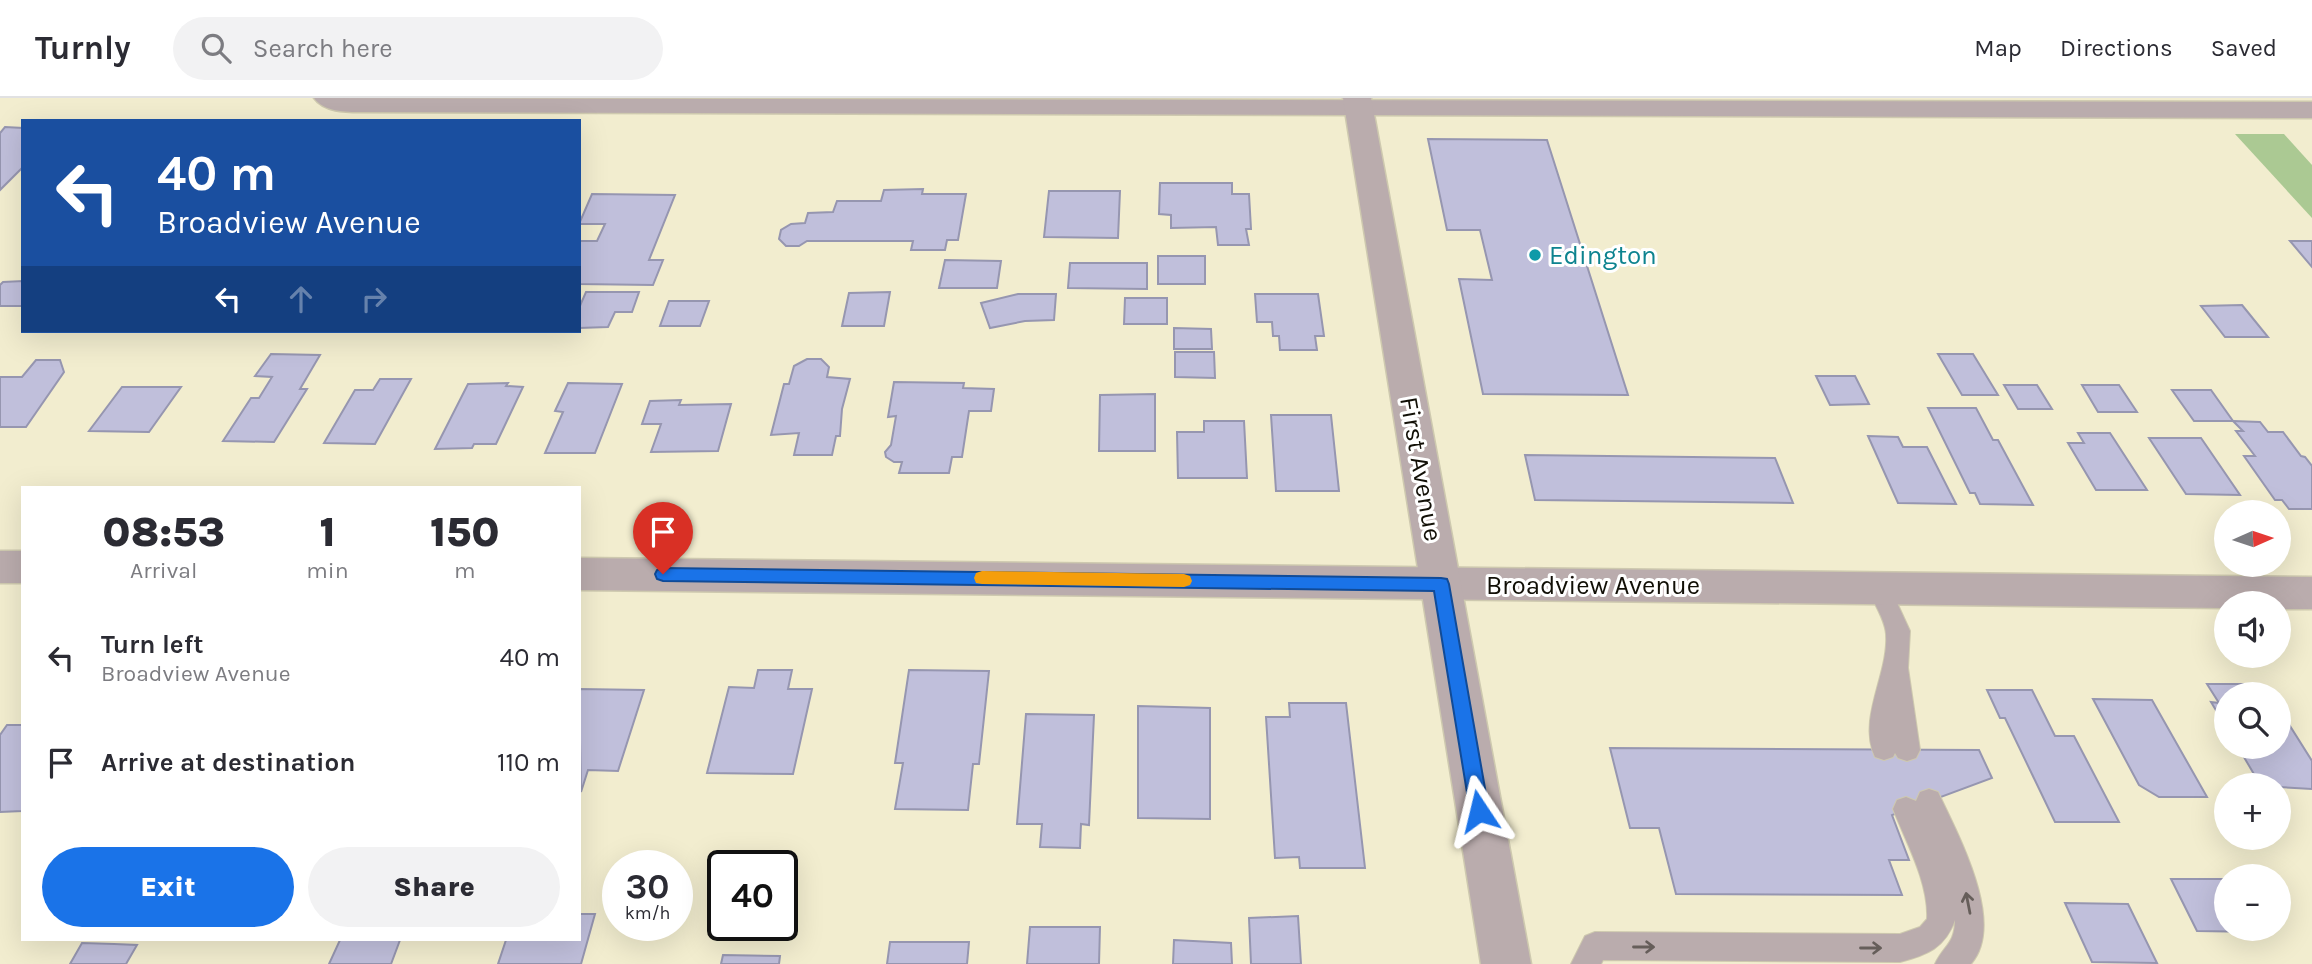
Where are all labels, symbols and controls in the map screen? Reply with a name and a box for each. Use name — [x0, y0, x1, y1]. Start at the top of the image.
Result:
search box — [173, 17, 663, 80]
text: Turnly — [35, 29, 131, 67]
icon: search — [197, 29, 235, 67]
text: Search here — [253, 33, 393, 64]
text: Map — [1974, 34, 2022, 62]
text: Directions — [2060, 34, 2173, 62]
text: Saved — [2211, 34, 2277, 62]
text: 40 m — [157, 145, 276, 202]
icon: left — [42, 147, 133, 238]
text: Broadview Avenue — [157, 204, 421, 241]
place label: Edington — [1549, 240, 1657, 271]
marker: Edington — [1527, 247, 1543, 263]
icon: left — [209, 280, 247, 318]
icon: ahead — [282, 280, 320, 318]
icon: right — [355, 280, 393, 318]
street label: First Avenue — [1393, 394, 1449, 544]
north arrow — [2214, 500, 2291, 578]
map controls — [2214, 500, 2291, 941]
pin — [633, 502, 693, 574]
text: 08:53 — [102, 507, 225, 557]
text: 1 — [319, 507, 336, 557]
text: 150 — [430, 507, 500, 557]
icon: arrive — [644, 513, 682, 551]
text: Arrival — [130, 557, 197, 584]
text: min — [306, 557, 349, 584]
text: m — [454, 557, 476, 584]
street label: Broadview Avenue — [1486, 570, 1700, 601]
button: sound — [2214, 591, 2291, 668]
text: Turn left — [101, 629, 203, 660]
icon: left — [42, 639, 80, 677]
text: 40 m — [500, 642, 560, 673]
text: Broadview Avenue — [101, 660, 291, 687]
button: search — [2214, 682, 2291, 759]
icon: arrive — [42, 744, 80, 782]
text: Arrive at destination — [101, 747, 355, 778]
text: 110 m — [497, 747, 560, 778]
button: + — [2214, 773, 2291, 850]
position arrow — [1442, 774, 1516, 848]
button: Exit — [42, 847, 294, 927]
button: Share — [308, 847, 560, 927]
speed limit sign: 40 — [707, 850, 798, 941]
button: − — [2214, 864, 2291, 941]
text: 30 — [626, 866, 669, 907]
one-way arrow — [1960, 893, 1973, 915]
text: km/h — [625, 902, 670, 924]
one-way arrow — [1632, 940, 1655, 954]
one-way arrow — [1859, 941, 1882, 955]

